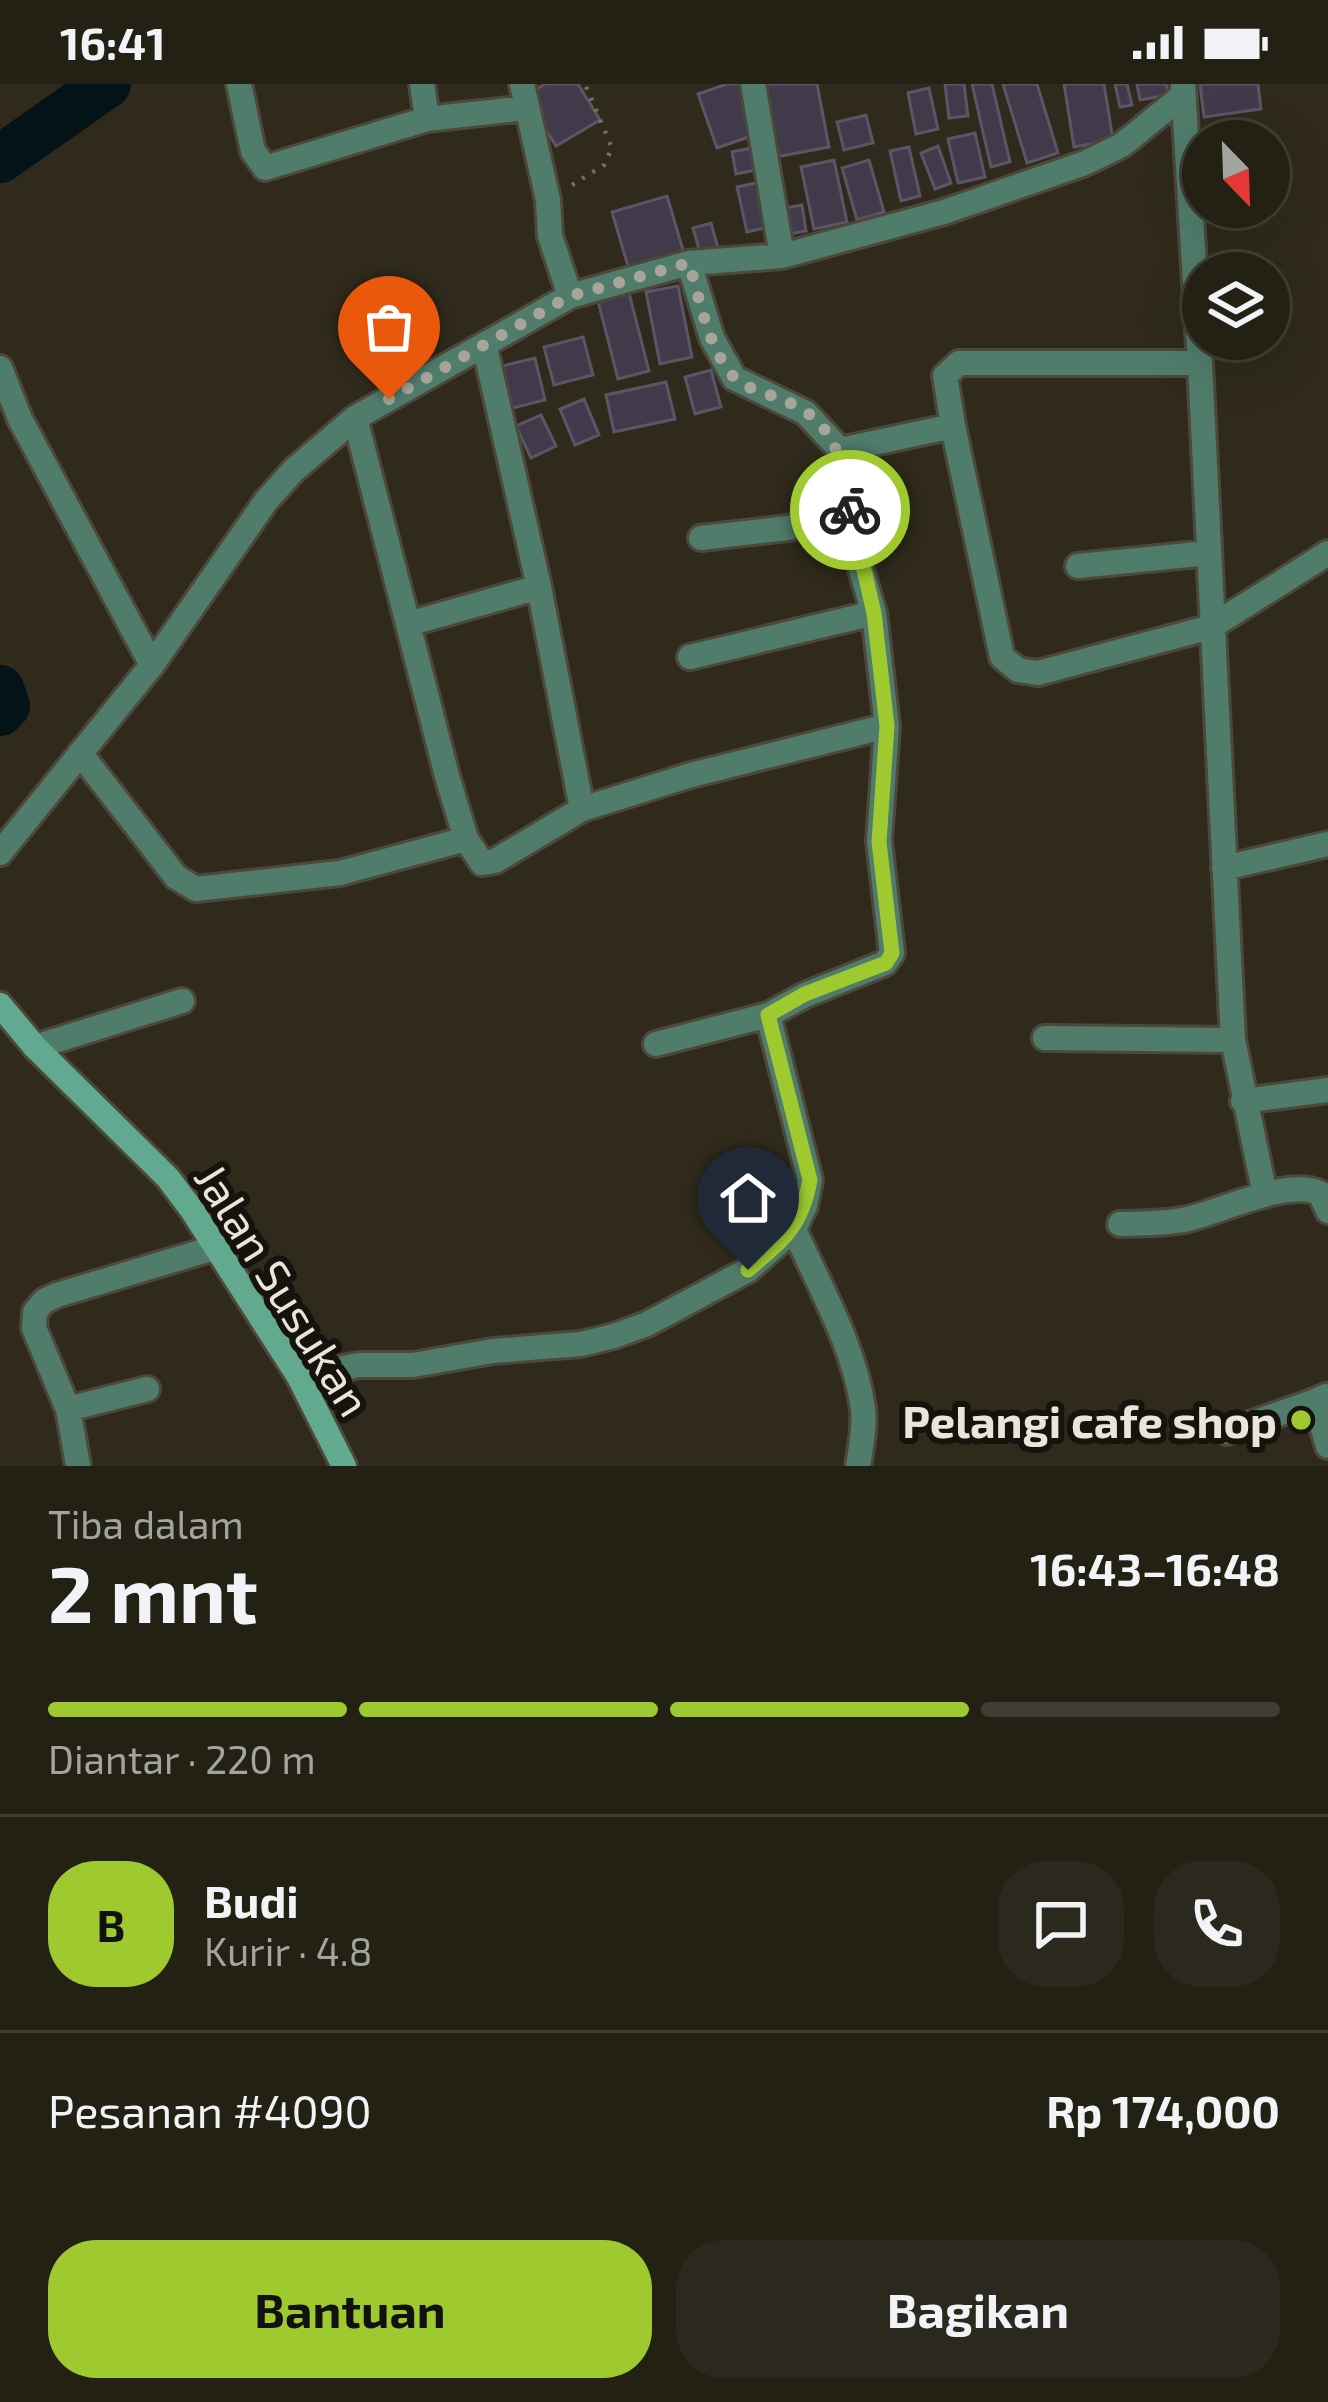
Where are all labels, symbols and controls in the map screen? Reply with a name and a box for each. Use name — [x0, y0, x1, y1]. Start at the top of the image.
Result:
text: 16:41 — [60, 15, 166, 69]
north arrow — [1182, 120, 1290, 228]
map controls — [1182, 120, 1290, 360]
button: layers — [1182, 252, 1290, 360]
pin — [338, 276, 440, 399]
icon: bag — [356, 294, 422, 360]
courier — [790, 450, 910, 570]
icon: bike — [817, 477, 883, 543]
pin — [697, 1147, 799, 1270]
street label: Jalan Susukan — [185, 1153, 383, 1425]
icon: home — [715, 1165, 781, 1231]
place label: Pelangi cafe shop — [902, 1393, 1277, 1447]
marker: Pelangi cafe shop — [1288, 1407, 1314, 1433]
text: Tiba dalam — [48, 1500, 244, 1547]
text: 16:43–16:48 — [1030, 1541, 1280, 1595]
text: 2 mnt — [48, 1545, 258, 1639]
text: Diantar · 220 m — [48, 1735, 316, 1782]
button: chat — [998, 1861, 1124, 1987]
button: phone — [1154, 1861, 1280, 1987]
text: Budi — [204, 1873, 299, 1927]
text: B — [97, 1897, 125, 1951]
text: Kurir · 4.8 — [204, 1927, 372, 1974]
text: Pesanan #4090 — [48, 2083, 372, 2137]
text: Rp 174,000 — [1046, 2083, 1280, 2137]
button: Bantuan — [48, 2240, 652, 2378]
button: Bagikan — [676, 2240, 1280, 2378]

